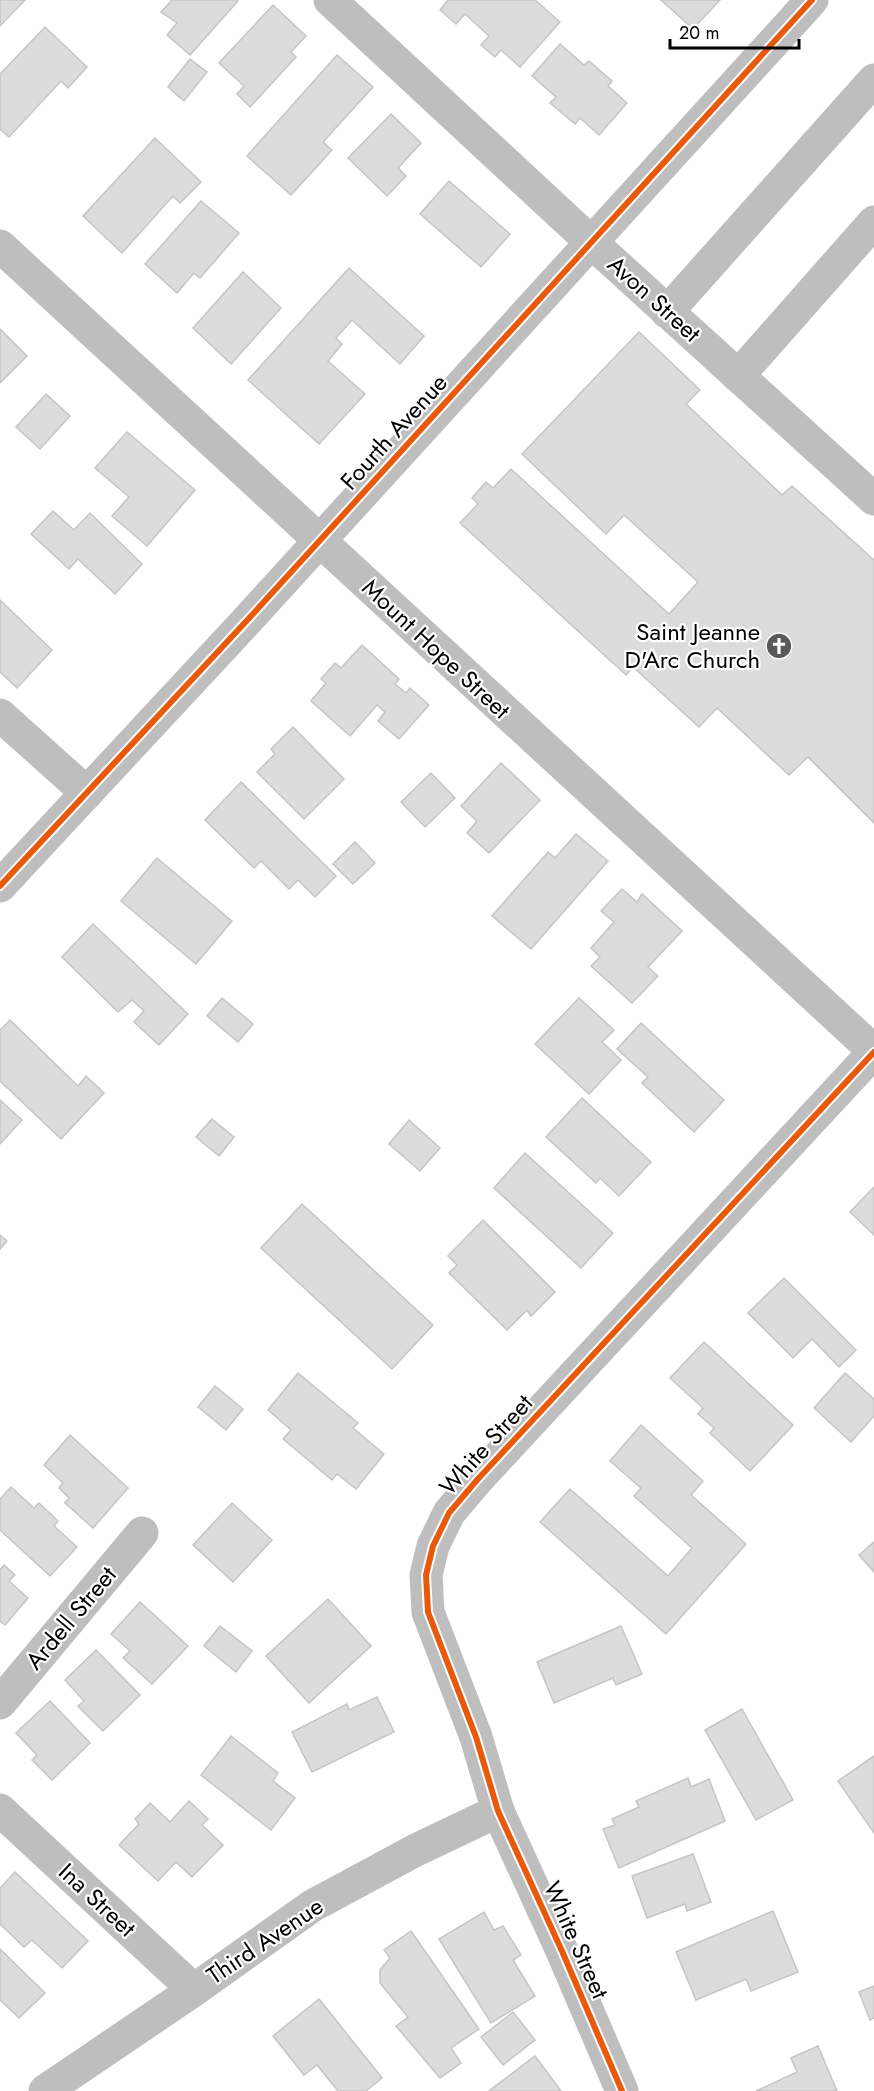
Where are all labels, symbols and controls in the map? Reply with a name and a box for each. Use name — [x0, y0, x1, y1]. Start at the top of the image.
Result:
scale bar — [670, 12, 799, 50]
text: 20 m — [679, 20, 719, 46]
street label: Avon Street — [600, 247, 709, 350]
street label: Fourth Avenue — [332, 366, 455, 497]
street label: Mount Hope Street — [354, 571, 518, 727]
place label: Saint Jeanne D'Arc Church — [624, 614, 760, 677]
church icon: Saint Jeanne D'Arc Church — [764, 631, 794, 661]
street label: White Street — [431, 1386, 541, 1503]
street label: Ardell Street — [17, 1558, 125, 1677]
street label: Ina Street — [51, 1855, 144, 1945]
street label: White Street — [535, 1875, 618, 2004]
street label: Third Avenue — [199, 1889, 330, 1993]

